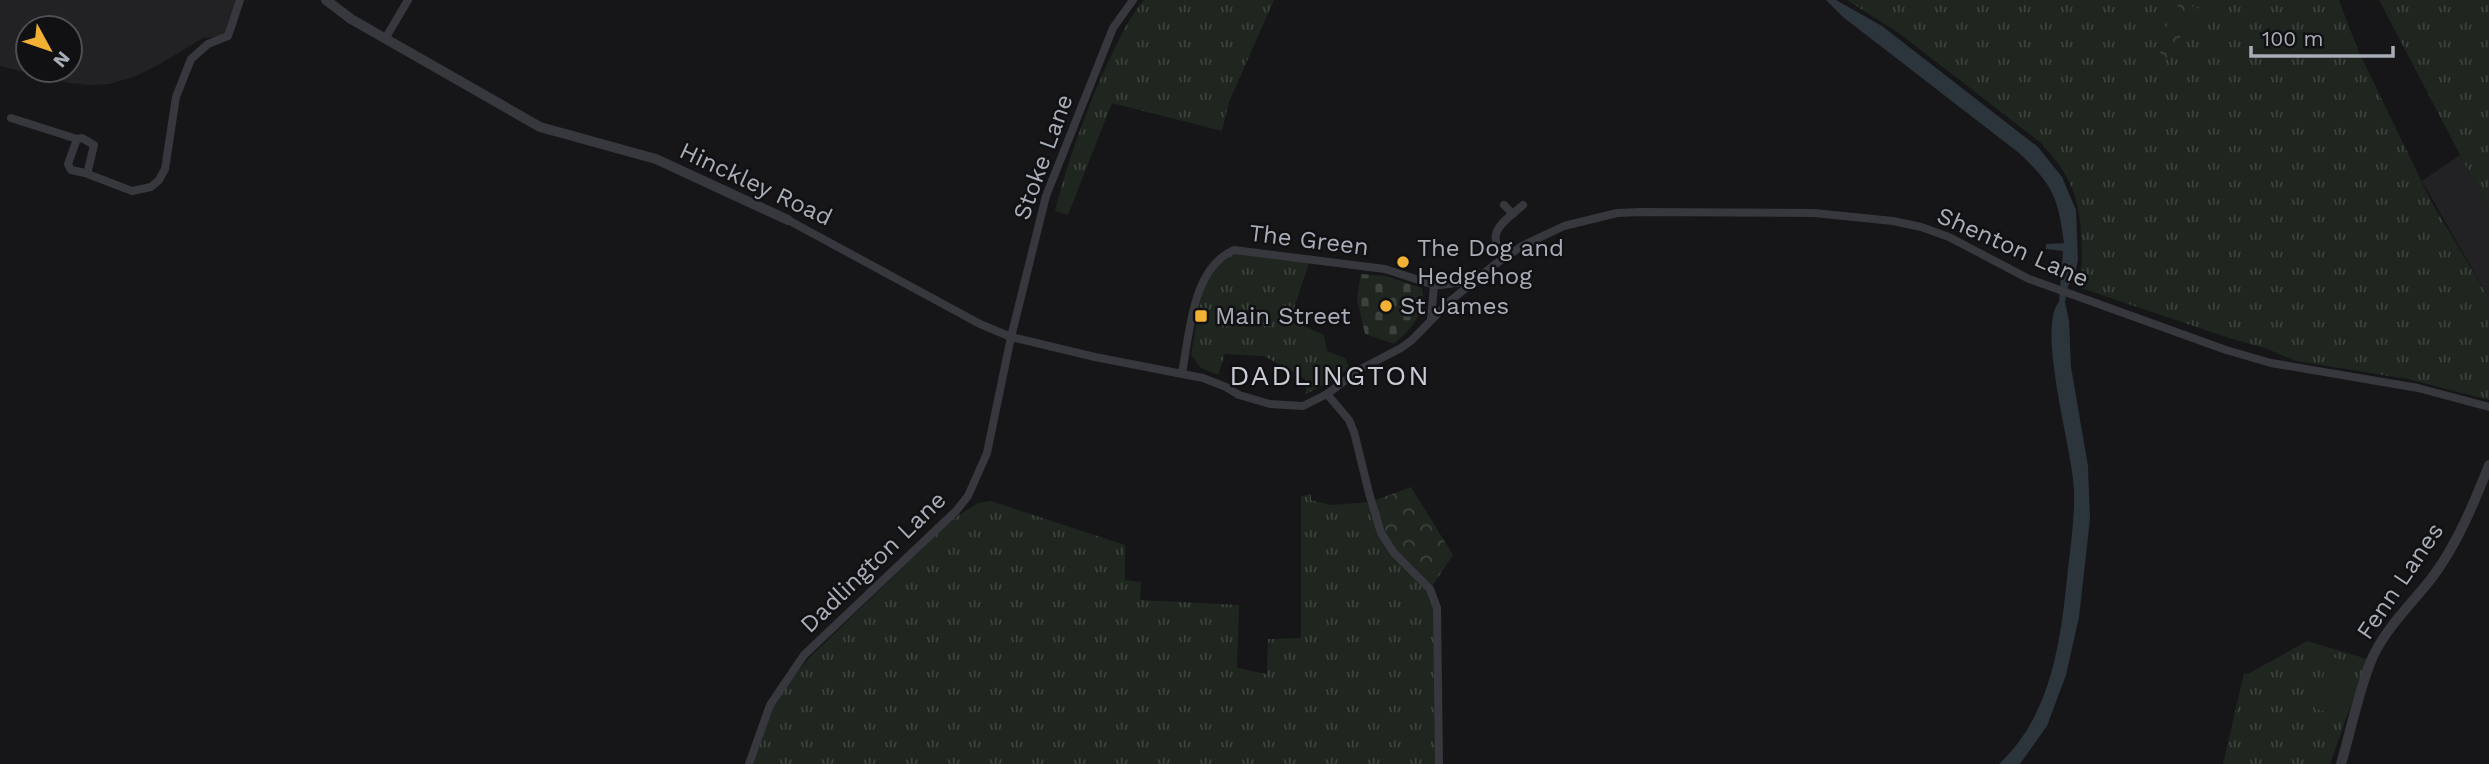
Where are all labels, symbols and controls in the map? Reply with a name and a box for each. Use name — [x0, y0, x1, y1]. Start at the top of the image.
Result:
north arrow — [14, 14, 84, 84]
scale bar — [2251, 14, 2393, 58]
text: 100 m — [2262, 26, 2324, 51]
text: N — [48, 47, 75, 72]
street label: Stoke Lane — [1007, 90, 1079, 224]
street label: Hinckley Road — [675, 136, 837, 232]
street label: Shenton Lane — [1933, 201, 2093, 293]
street label: The Green — [1248, 219, 1370, 261]
place label: The Dog and Hedgehog — [1417, 234, 1564, 290]
marker: The Dog and Hedgehog — [1395, 254, 1411, 270]
place label: St James — [1400, 292, 1509, 320]
marker: St James — [1378, 298, 1394, 314]
place label: Main Street — [1215, 302, 1351, 330]
marker: Main Street — [1193, 308, 1209, 324]
district label: DADLINGTON — [1229, 359, 1431, 392]
street label: Dadlington Lane — [794, 485, 952, 639]
street label: Fenn Lanes — [2351, 517, 2449, 645]

